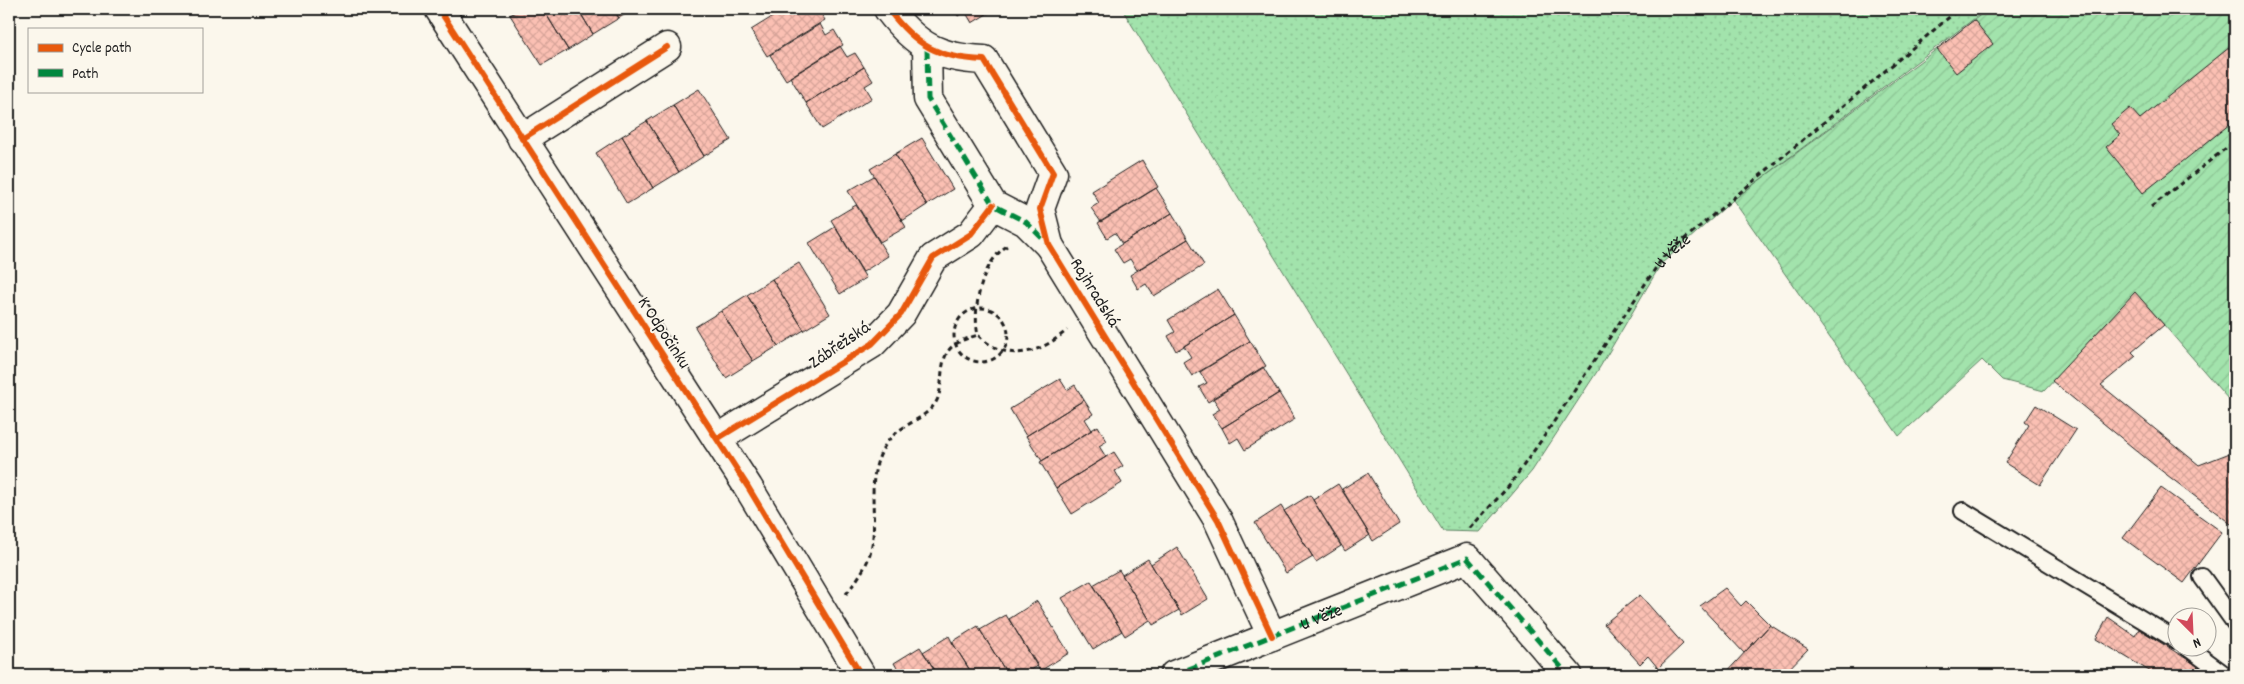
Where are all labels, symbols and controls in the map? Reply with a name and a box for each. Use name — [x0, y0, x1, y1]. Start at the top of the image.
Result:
legend — [28, 28, 202, 92]
text: Cycle path — [72, 38, 132, 60]
text: Path — [72, 64, 98, 86]
street label: U Věže — [1649, 228, 1698, 274]
street label: Rajhradská — [1063, 254, 1125, 333]
street label: K Odpočinku — [630, 292, 696, 374]
street label: Zábřežská — [805, 316, 876, 376]
street label: U Věže — [1297, 599, 1347, 638]
north arrow — [2166, 606, 2216, 656]
text: N — [2189, 632, 2204, 653]

